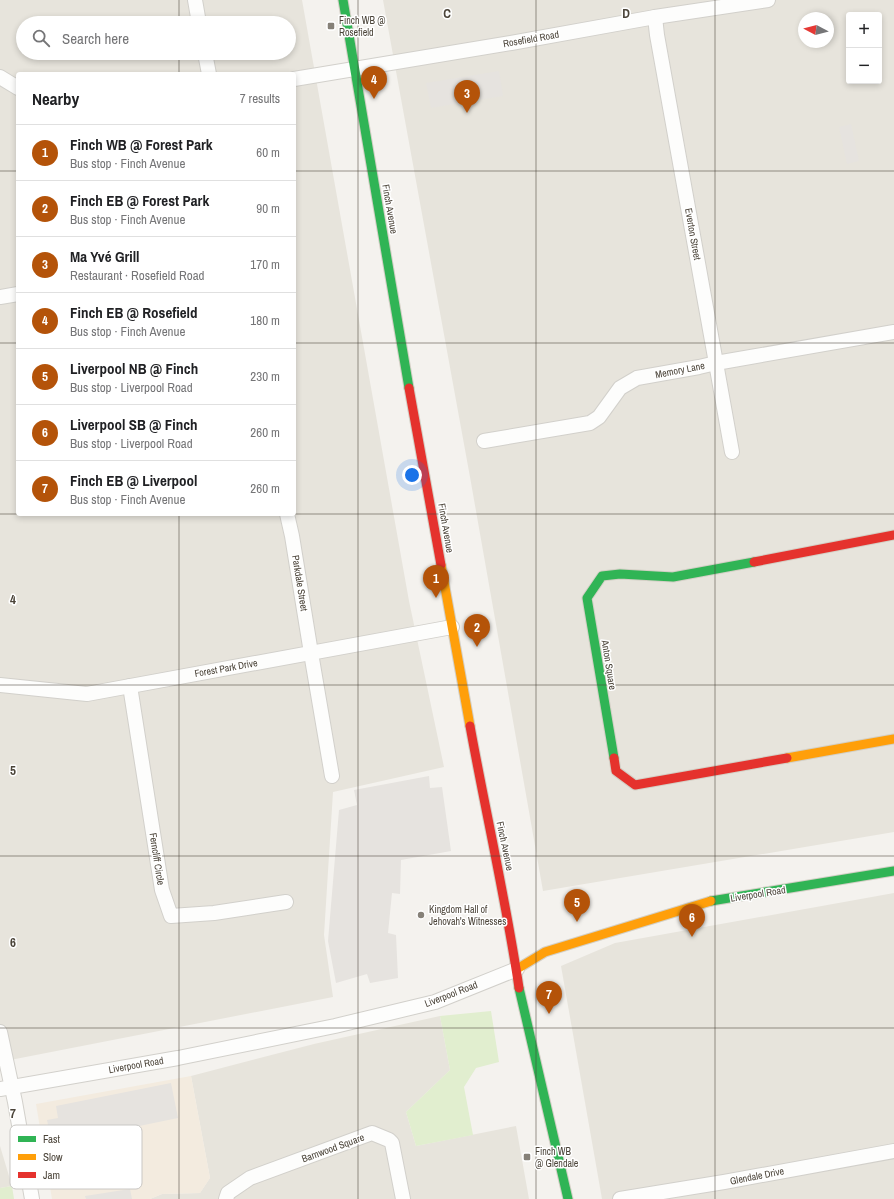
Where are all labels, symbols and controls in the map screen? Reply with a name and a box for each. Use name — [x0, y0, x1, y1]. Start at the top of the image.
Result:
text: C — [443, 5, 451, 22]
text: D — [622, 5, 630, 22]
north arrow — [798, 12, 834, 48]
map controls — [846, 12, 882, 84]
button: + — [846, 12, 882, 48]
place label: Finch WB @ Rosefield — [339, 14, 386, 39]
search box — [16, 16, 296, 60]
marker: Finch WB @ Rosefield — [326, 21, 336, 31]
icon: search — [30, 27, 52, 49]
text: Search here — [62, 28, 129, 49]
street label: Rosefield Road — [502, 28, 560, 50]
button: − — [846, 48, 882, 84]
pin: 4 — [361, 66, 387, 99]
pin: 3 — [454, 80, 480, 113]
text: Nearby — [32, 87, 79, 110]
text: 7 results — [240, 90, 280, 107]
text: Finch WB @ Forest Park — [70, 134, 213, 155]
text: 1 — [42, 144, 48, 161]
text: 60 m — [256, 144, 280, 161]
text: Bus stop · Finch Avenue — [70, 155, 185, 172]
street label: Finch Avenue — [379, 183, 401, 235]
text: Finch EB @ Forest Park — [70, 190, 209, 211]
text: 2 — [42, 200, 48, 217]
text: 90 m — [256, 200, 280, 217]
street label: Everton Street — [682, 207, 704, 262]
text: Bus stop · Finch Avenue — [70, 211, 185, 228]
text: Ma Yvé Grill — [70, 246, 140, 267]
text: 3 — [42, 256, 48, 273]
text: 170 m — [250, 256, 280, 273]
text: Restaurant · Rosefield Road — [70, 267, 205, 284]
text: Finch EB @ Rosefield — [70, 302, 198, 323]
text: 4 — [42, 312, 48, 329]
text: 180 m — [250, 312, 280, 329]
text: Bus stop · Finch Avenue — [70, 323, 185, 340]
text: Liverpool NB @ Finch — [70, 358, 198, 379]
street label: Memory Lane — [654, 359, 706, 381]
text: 5 — [42, 368, 48, 385]
text: 230 m — [250, 368, 280, 385]
text: Bus stop · Liverpool Road — [70, 379, 193, 396]
text: Liverpool SB @ Finch — [70, 414, 198, 435]
text: 6 — [42, 424, 48, 441]
text: 260 m — [250, 424, 280, 441]
text: Bus stop · Liverpool Road — [70, 435, 193, 452]
your location — [402, 465, 422, 485]
text: Finch EB @ Liverpool — [70, 470, 198, 491]
text: 7 — [42, 480, 48, 497]
text: 260 m — [250, 480, 280, 497]
text: Bus stop · Finch Avenue — [70, 491, 185, 508]
street label: Finch Avenue — [435, 502, 457, 554]
street label: Parkdale Street — [289, 554, 311, 613]
pin: 1 — [423, 565, 449, 598]
text: 4 — [10, 591, 16, 608]
pin: 2 — [464, 614, 490, 647]
street label: Anton Square — [599, 638, 619, 691]
street label: Forest Park Drive — [193, 656, 259, 680]
text: 5 — [10, 762, 16, 779]
street label: Finch Avenue — [493, 820, 517, 872]
street label: Ferncliff Circle — [146, 832, 168, 887]
street label: Liverpool Road — [730, 883, 786, 905]
pin: 5 — [564, 889, 590, 922]
place label: Kingdom Hall of Jehovah's Witnesses — [429, 903, 506, 928]
pin: 6 — [679, 904, 705, 937]
marker: Kingdom Hall of Jehovah's Witnesses — [416, 910, 426, 920]
text: 6 — [10, 934, 16, 951]
street label: Liverpool Road — [423, 978, 479, 1010]
pin: 7 — [536, 981, 562, 1014]
street label: Liverpool Road — [107, 1054, 165, 1076]
text: 7 — [10, 1105, 16, 1122]
legend — [10, 1125, 142, 1189]
street label: Barnwood Square — [300, 1131, 366, 1165]
text: Fast — [43, 1132, 61, 1146]
place label: Finch WB @ Glendale — [535, 1145, 579, 1170]
text: Slow — [43, 1150, 63, 1164]
marker: Finch WB @ Glendale — [522, 1152, 532, 1162]
street label: Glendale Drive — [729, 1164, 786, 1188]
text: Jam — [43, 1168, 60, 1182]

